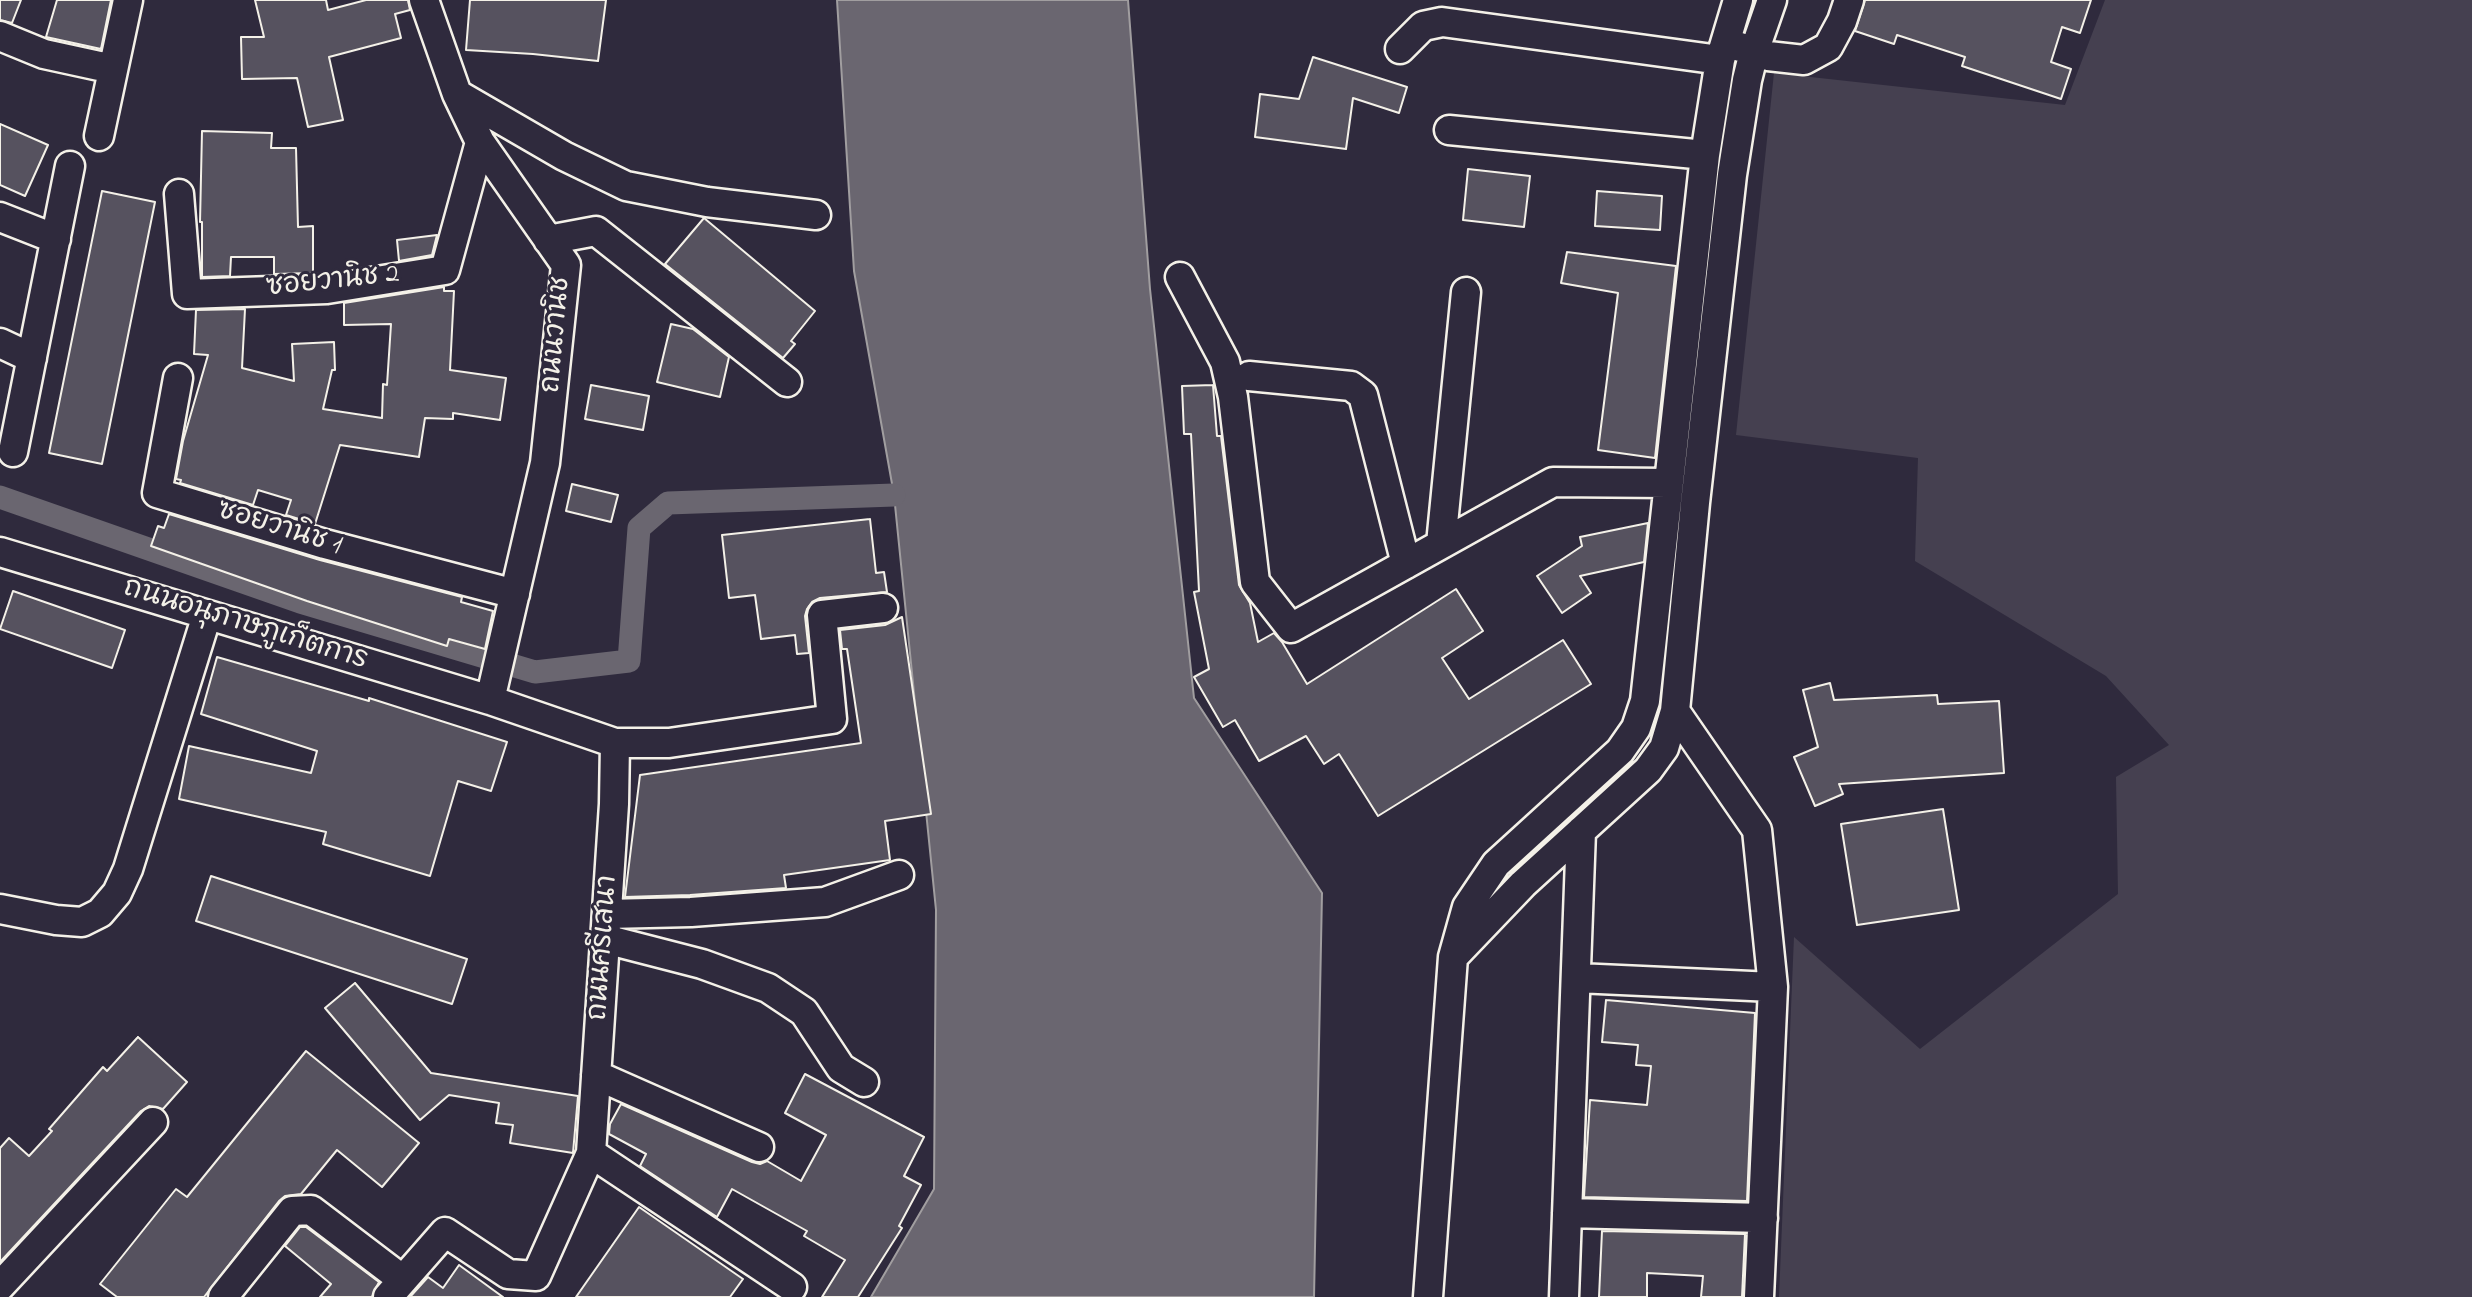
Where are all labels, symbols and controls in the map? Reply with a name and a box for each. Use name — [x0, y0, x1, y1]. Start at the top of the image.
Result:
street label: ซอยวานิช 2 — [265, 259, 401, 307]
street label: ถนนวานิช — [536, 275, 580, 395]
street label: ซอยวานิช 1 — [213, 495, 345, 565]
street label: ถนนอนุภาษภูเก็ตการ — [119, 573, 371, 679]
street label: ถนนศรีเสนา — [583, 874, 627, 1022]

